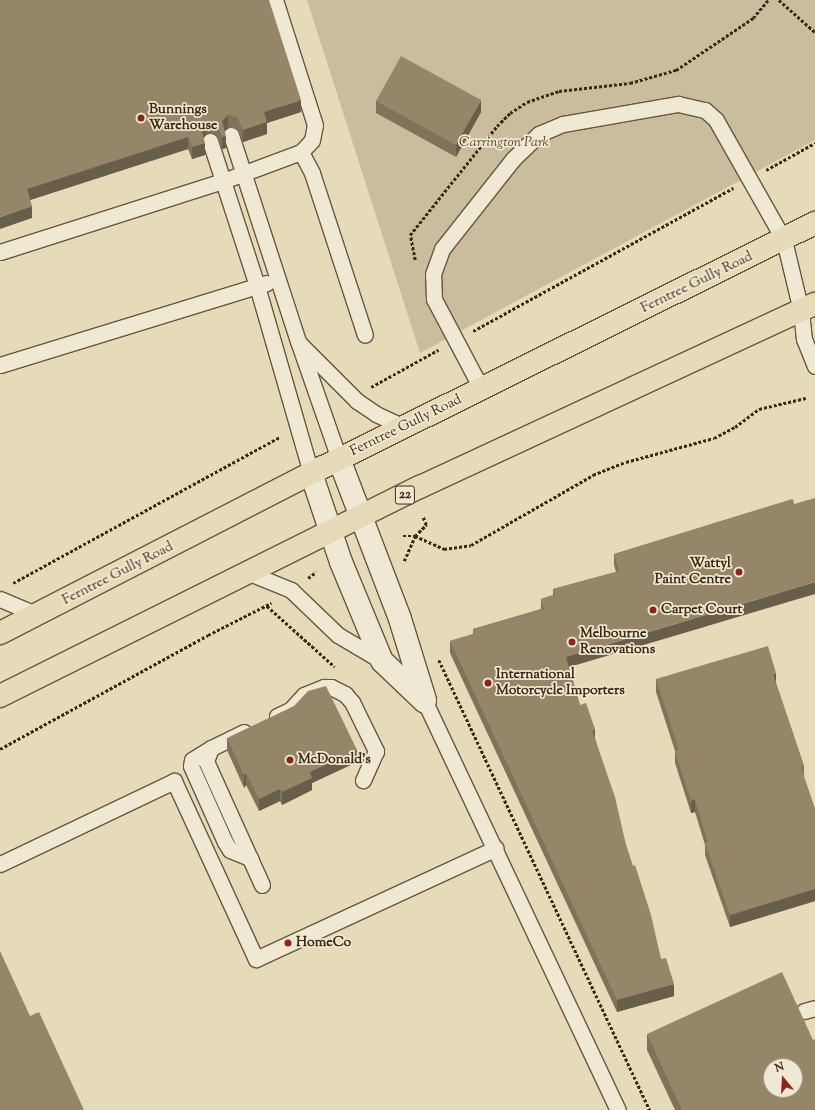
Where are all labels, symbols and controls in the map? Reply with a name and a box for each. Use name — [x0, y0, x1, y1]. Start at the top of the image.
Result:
place label: Bunnings Warehouse — [149, 102, 218, 134]
marker: Bunnings Warehouse — [136, 113, 146, 123]
park label: Carrington Park — [459, 135, 549, 151]
street label: Ferntree Gully Road — [638, 249, 756, 317]
street label: Ferntree Gully Road — [347, 392, 465, 460]
road number: 22 — [394, 484, 416, 506]
street label: Ferntree Gully Road — [60, 539, 176, 609]
place label: Wattyl Paint Centre — [655, 556, 731, 588]
marker: Wattyl Paint Centre — [734, 567, 744, 577]
place label: Carpet Court — [661, 602, 742, 618]
marker: Carpet Court — [648, 605, 658, 615]
place label: Melbourne Renovations — [580, 626, 655, 658]
marker: Melbourne Renovations — [567, 637, 577, 647]
place label: International Motorcycle Importers — [496, 667, 625, 700]
marker: International Motorcycle Importers — [483, 678, 493, 688]
place label: McDonald's — [298, 752, 371, 768]
marker: McDonald's — [285, 755, 295, 765]
place label: HomeCo — [296, 935, 351, 951]
marker: HomeCo — [283, 938, 293, 948]
north arrow — [763, 1058, 803, 1098]
text: N — [773, 1059, 786, 1077]

